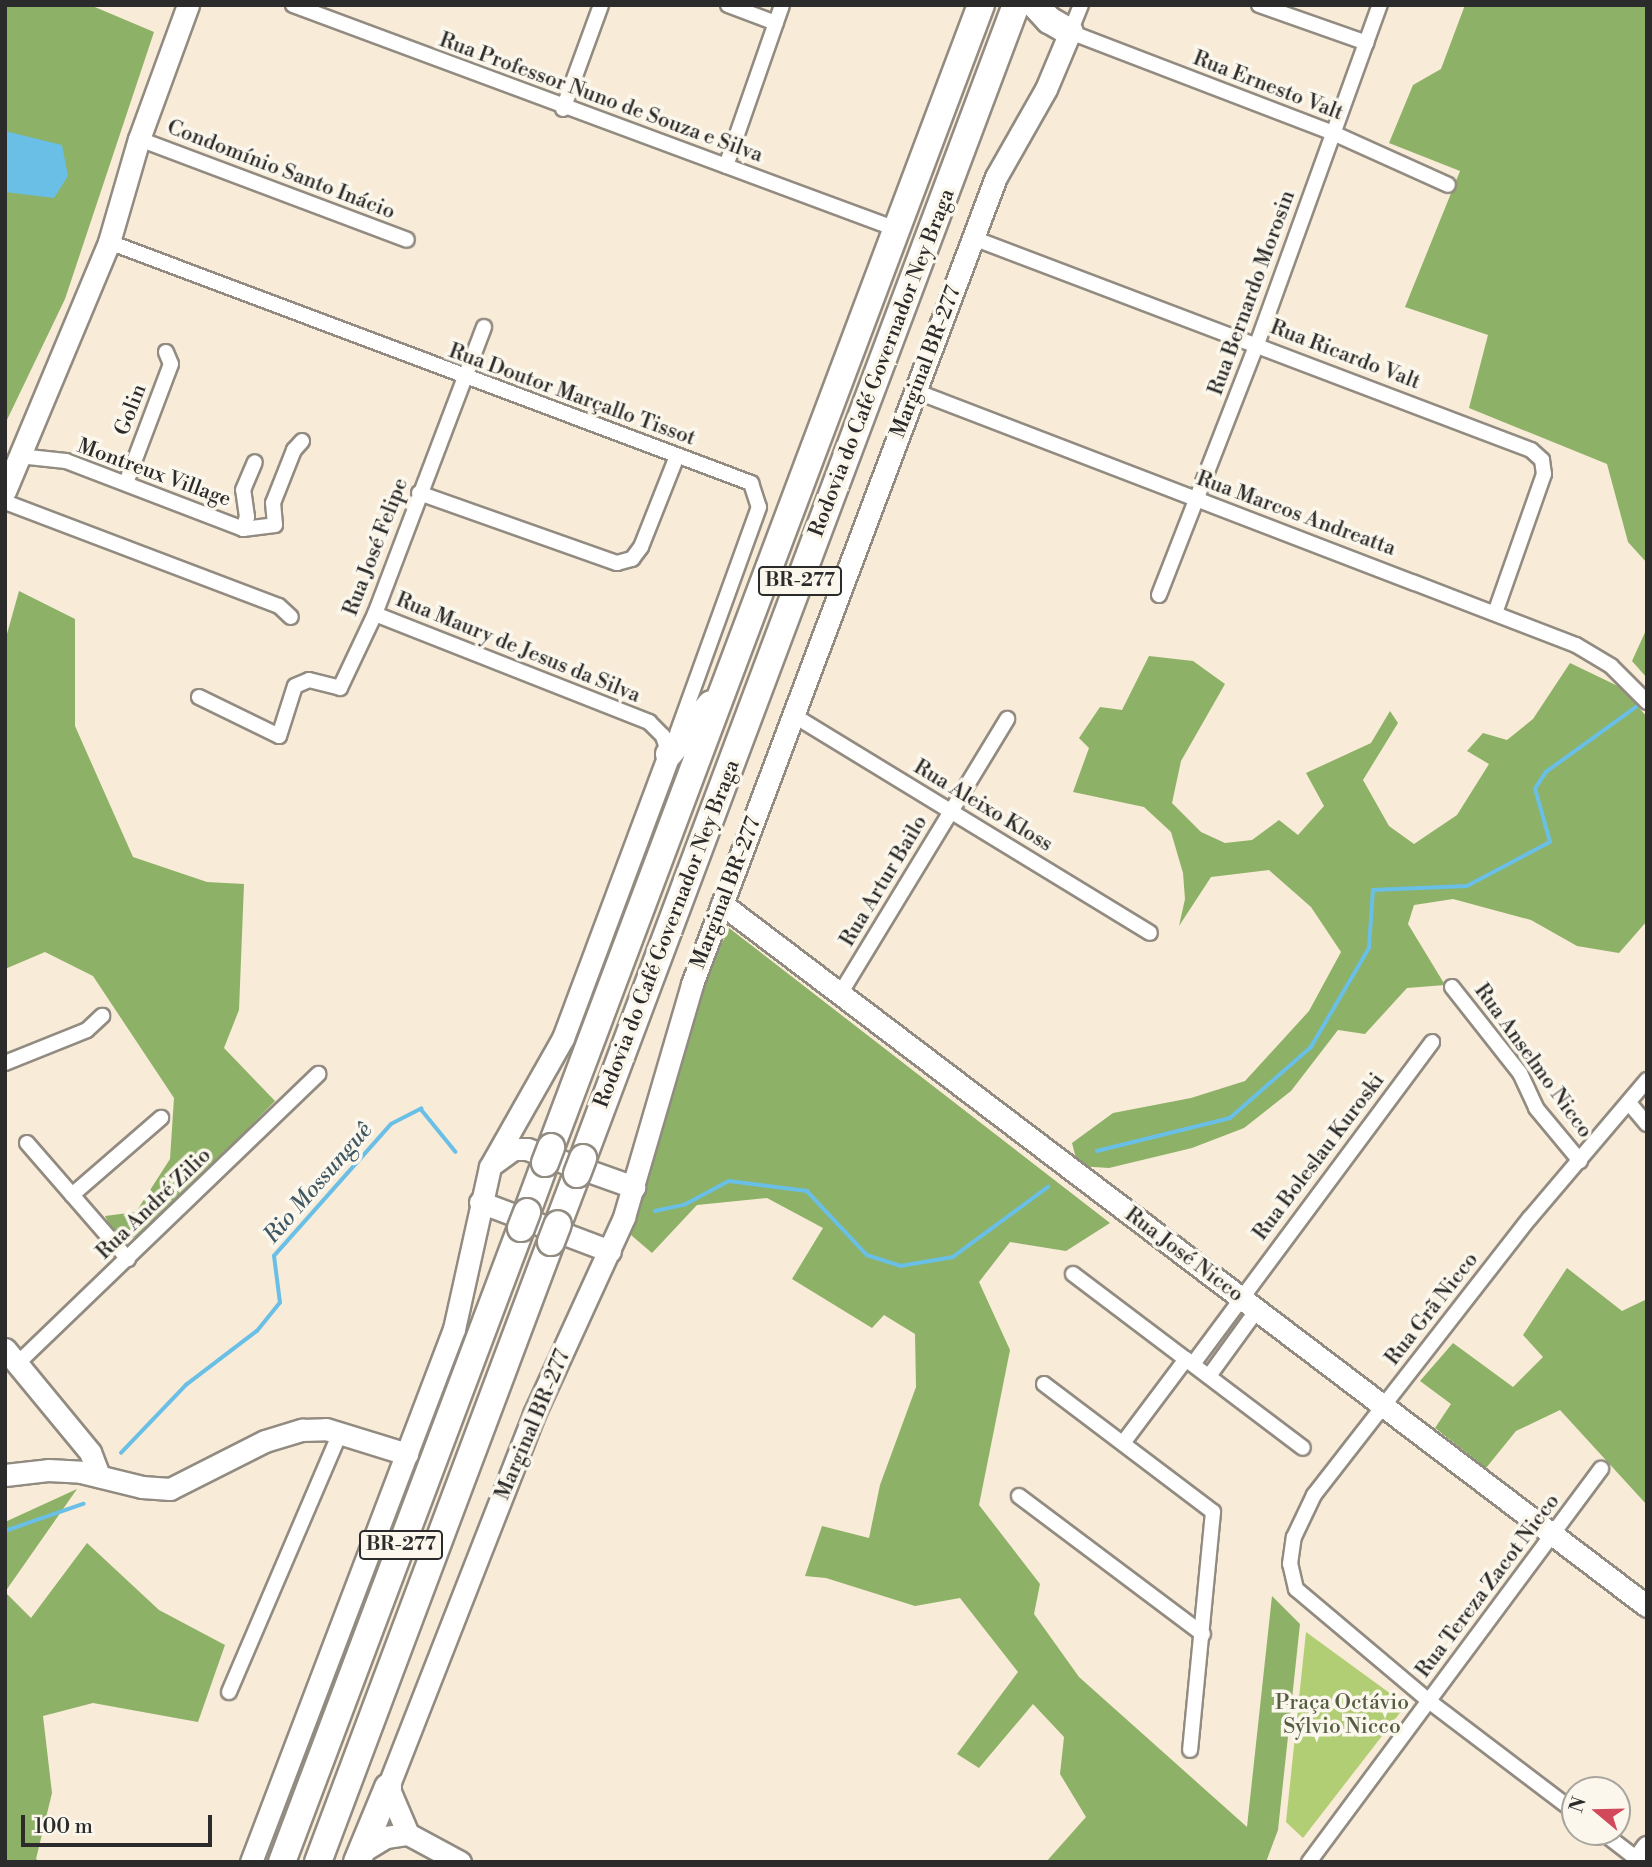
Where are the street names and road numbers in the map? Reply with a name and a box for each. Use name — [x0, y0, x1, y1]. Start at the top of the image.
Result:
street label: Rua Professor Nuno de Souza e Silva — [436, 28, 766, 168]
street label: Rua Ernesto Valt — [1189, 46, 1347, 126]
street label: Condomínio Santo Inácio — [163, 115, 399, 225]
street label: Rodovia do Café Governador Ney Braga — [804, 185, 960, 541]
street label: Rua Bernardo Morosin — [1203, 187, 1301, 399]
street label: Marginal BR-277 — [885, 283, 967, 441]
street label: Rua Ricardo Valt — [1266, 315, 1424, 395]
street label: Rua Doutor Marçallo Tissot — [445, 339, 699, 451]
street label: Golin — [110, 381, 152, 439]
street label: Montreux Village — [74, 433, 234, 513]
street label: Rua Marcos Andreatta — [1193, 466, 1399, 562]
street label: Rua José Felipe — [338, 475, 414, 619]
road number: BR-277 — [758, 566, 842, 596]
street label: Rua Maury de Jesus da Silva — [392, 587, 644, 709]
street label: Rua Aleixo Kloss — [909, 755, 1057, 857]
street label: Rodovia do Café Governador Ney Braga — [589, 756, 745, 1112]
street label: Rua Artur Bailo — [835, 811, 933, 951]
street label: Marginal BR-277 — [685, 814, 767, 972]
street label: Rua Anselmo Nicco — [1469, 979, 1597, 1143]
street label: Rua Boleslau Kuroski — [1248, 1069, 1390, 1245]
street label: Rua André Zilio — [91, 1143, 217, 1265]
street label: Rua José Nicco — [1120, 1202, 1248, 1308]
street label: Rua Grã Nicco — [1380, 1247, 1484, 1371]
street label: Marginal BR-277 — [490, 1346, 576, 1504]
street label: Rua Tereza Zacot Nicco — [1411, 1489, 1565, 1683]
road number: BR-277 — [359, 1530, 443, 1560]

